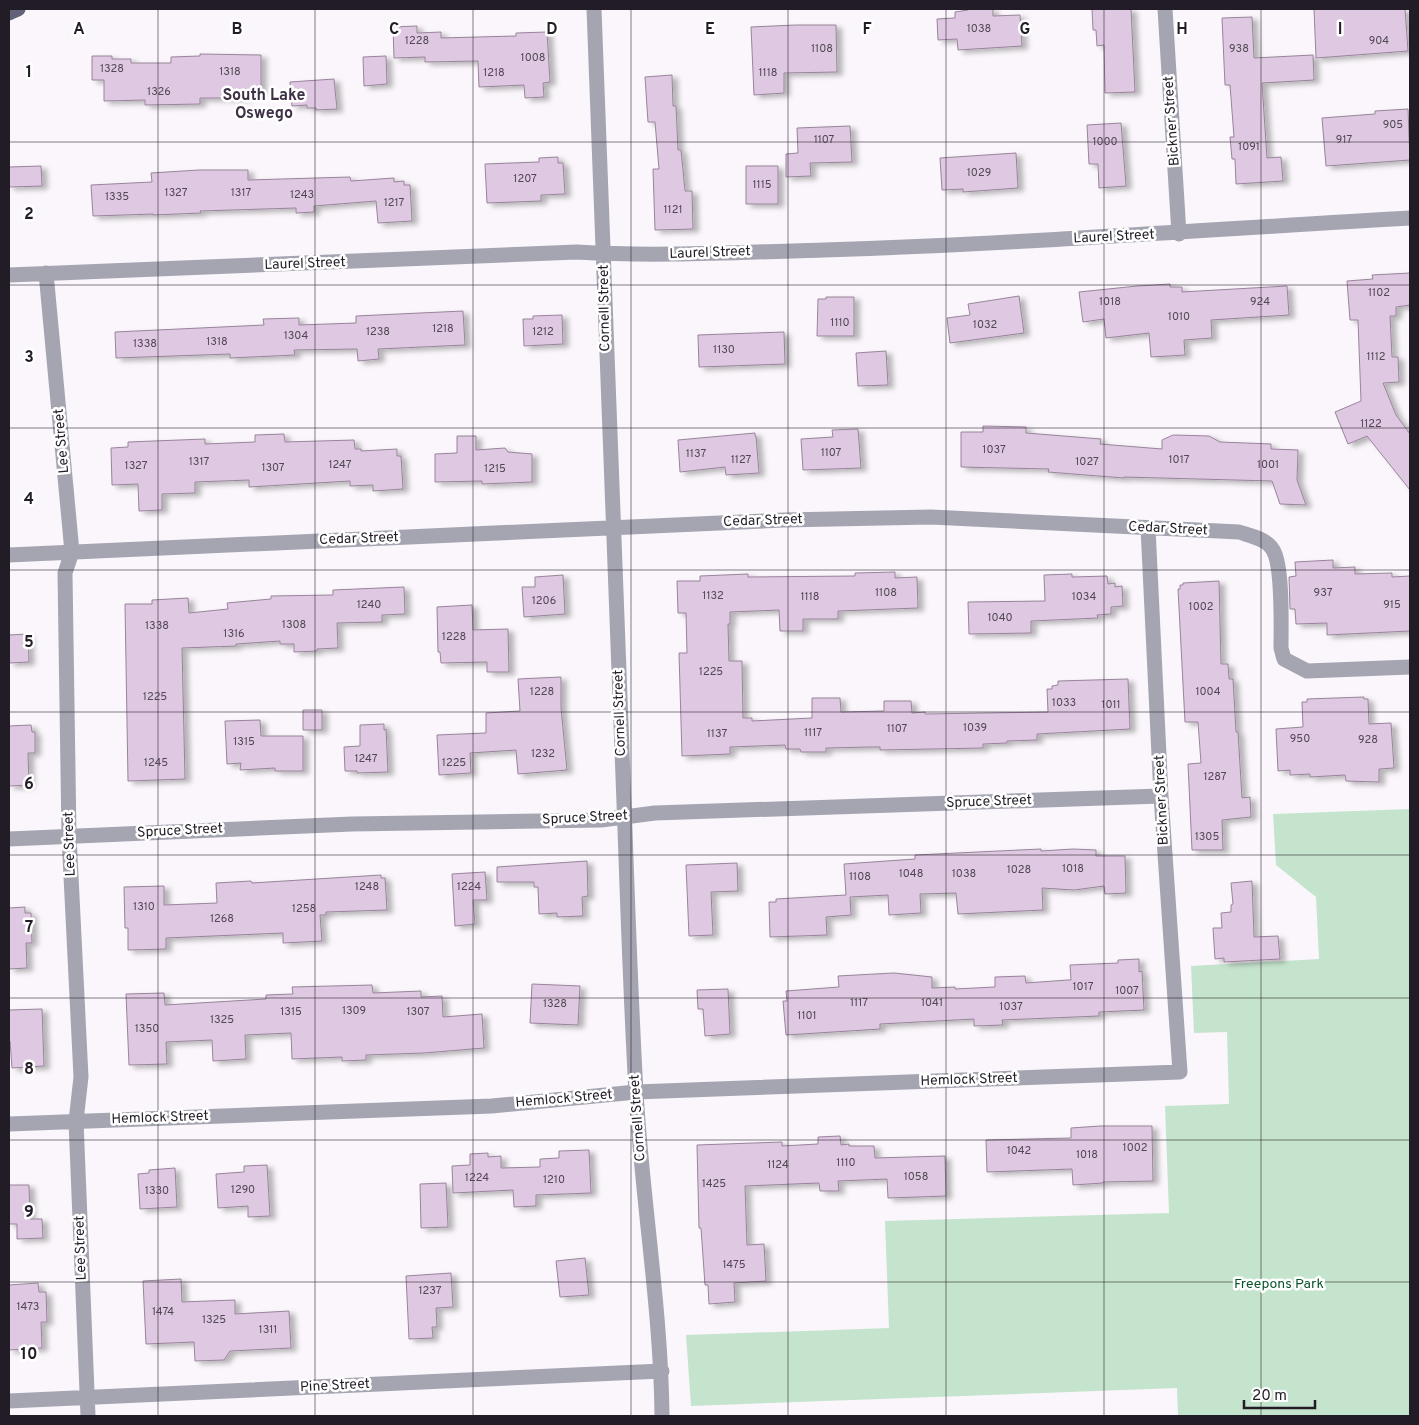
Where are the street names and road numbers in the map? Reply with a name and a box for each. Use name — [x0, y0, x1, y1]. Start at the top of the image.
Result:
street label: Bickner Street — [1160, 75, 1184, 167]
street label: Laurel Street — [1073, 226, 1155, 248]
street label: Laurel Street — [669, 243, 751, 263]
street label: Laurel Street — [264, 254, 346, 274]
street label: Cornell Street — [596, 264, 614, 352]
street label: Lee Street — [51, 408, 73, 474]
street label: Cedar Street — [723, 511, 803, 531]
street label: Cedar Street — [1128, 518, 1208, 540]
street label: Cedar Street — [319, 529, 399, 549]
street label: Cornell Street — [610, 669, 630, 757]
street label: Bickner Street — [1151, 754, 1173, 846]
street label: Spruce Street — [946, 792, 1032, 812]
street label: Spruce Street — [542, 807, 628, 829]
street label: Lee Street — [60, 811, 80, 877]
street label: Spruce Street — [137, 820, 223, 842]
street label: Hemlock Street — [920, 1070, 1018, 1090]
street label: Cornell Street — [626, 1074, 650, 1162]
street label: Hemlock Street — [515, 1086, 613, 1112]
street label: Hemlock Street — [111, 1108, 209, 1128]
street label: Lee Street — [71, 1215, 91, 1281]
street label: Pine Street — [300, 1376, 370, 1396]

